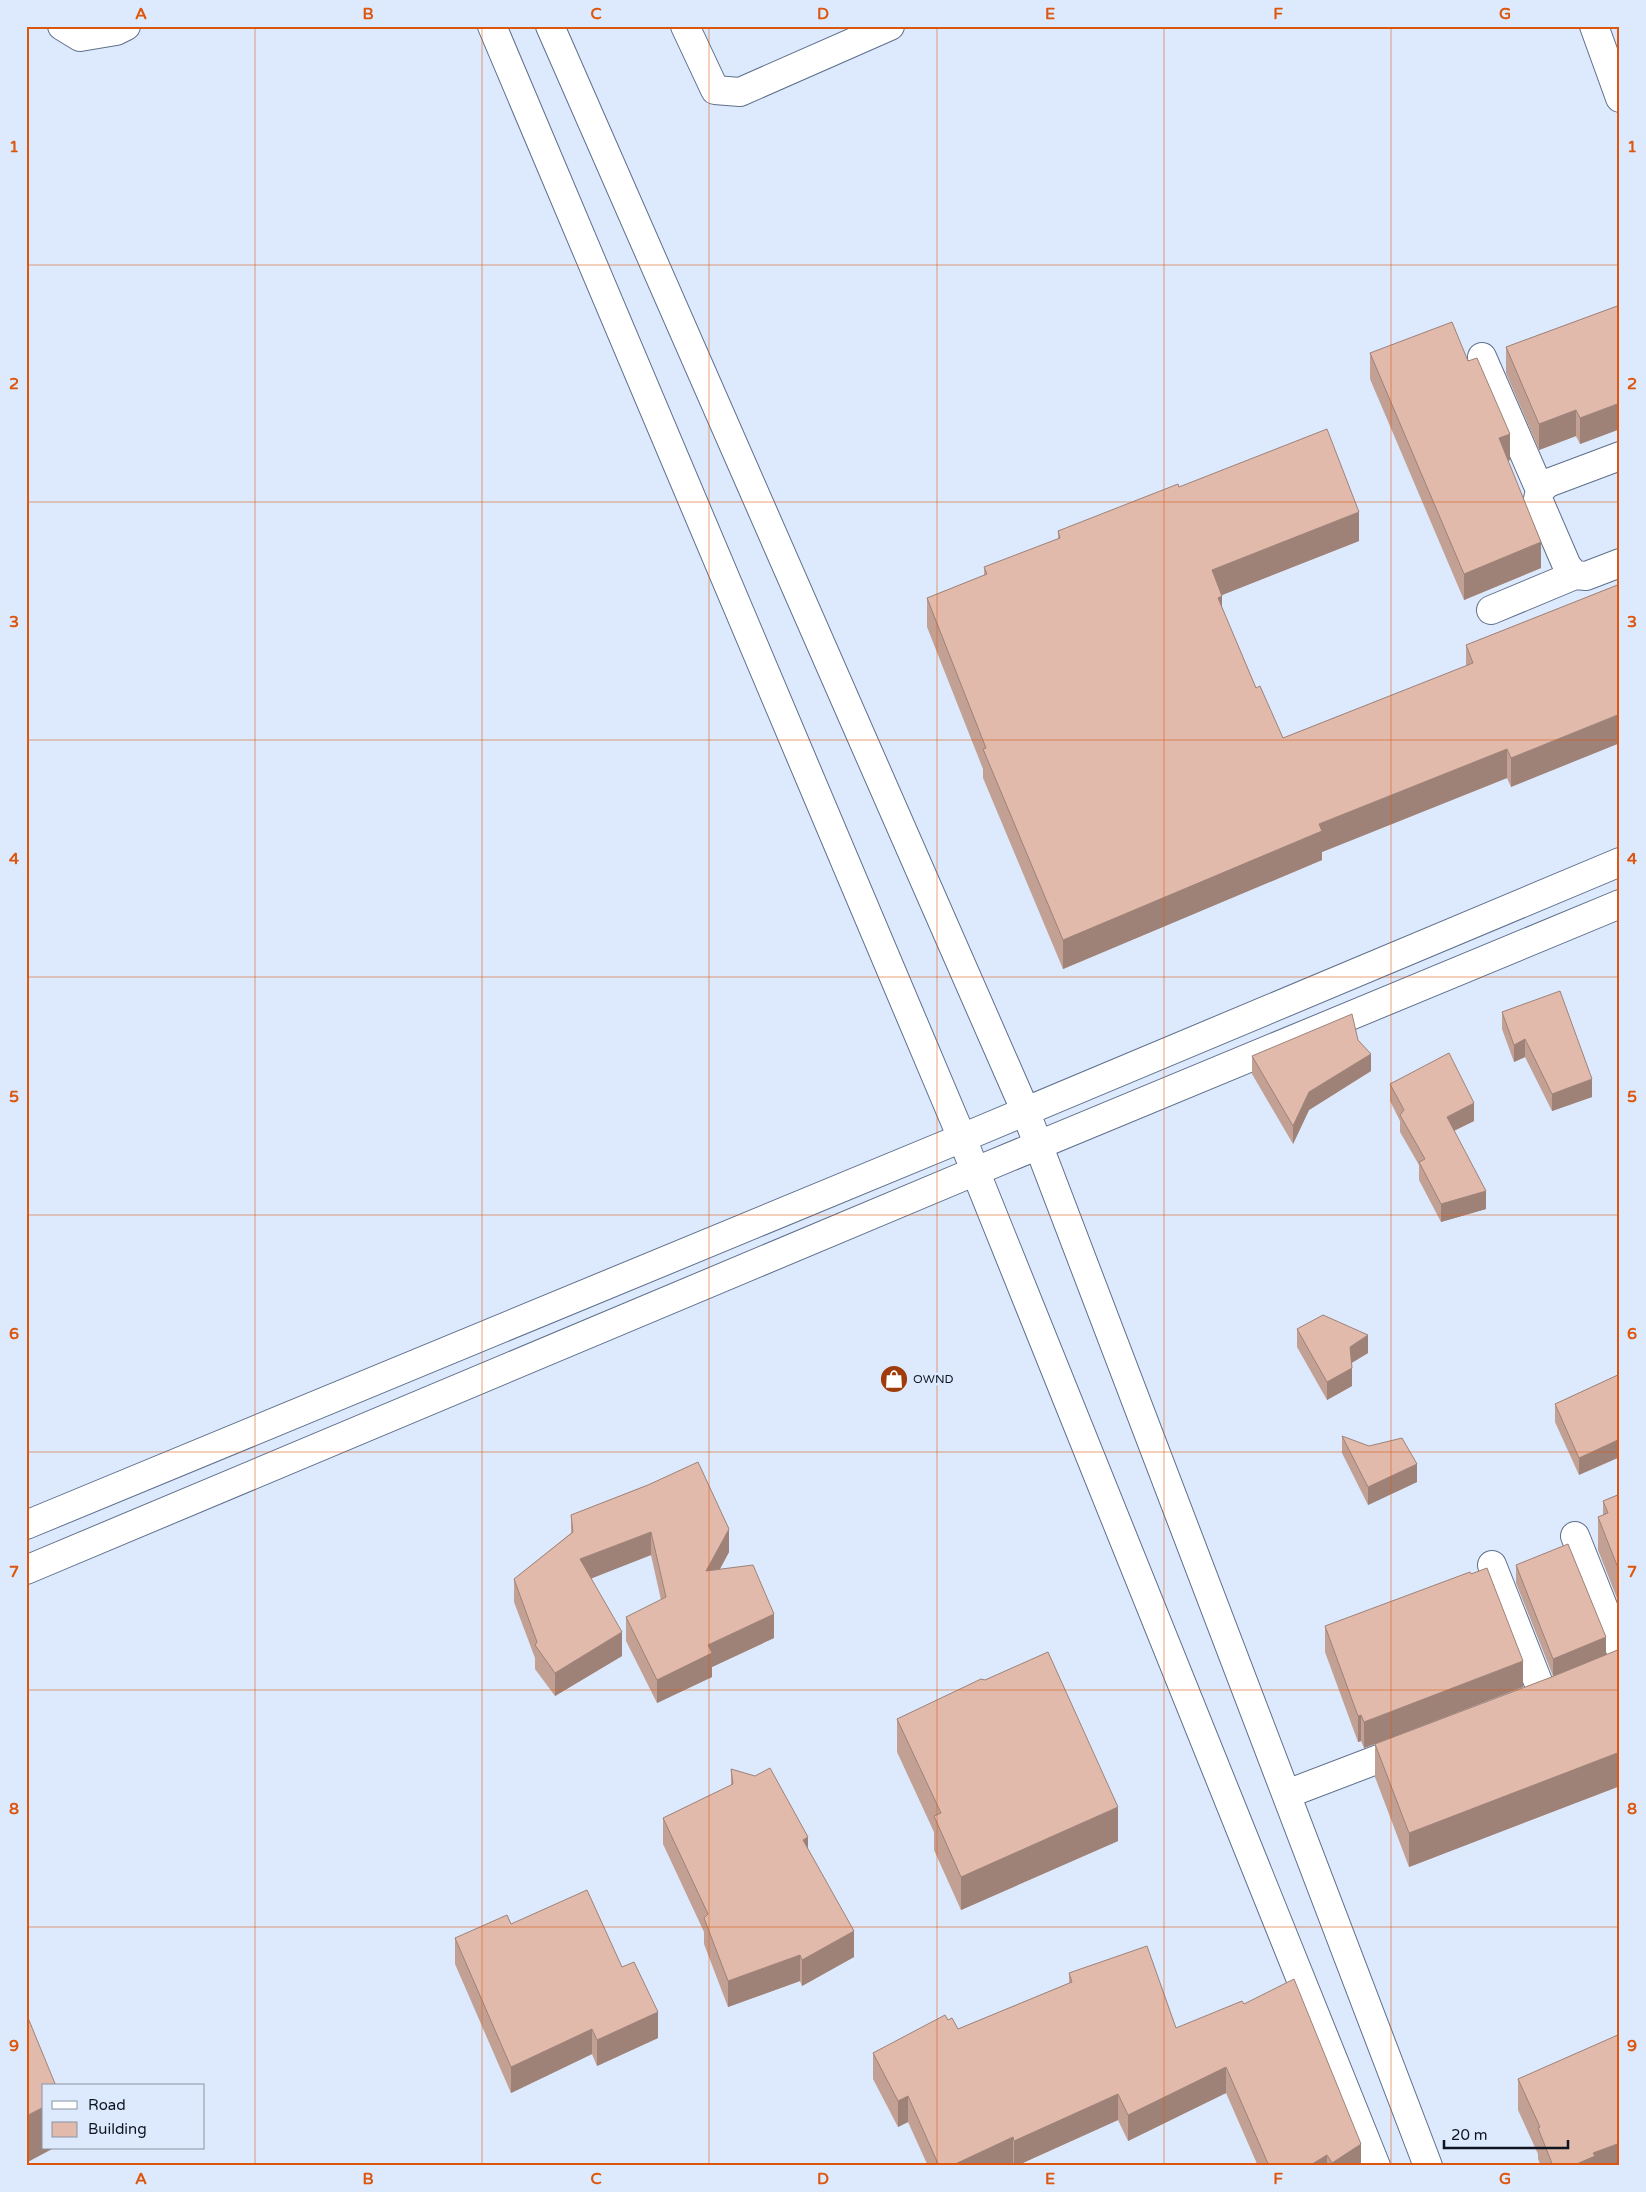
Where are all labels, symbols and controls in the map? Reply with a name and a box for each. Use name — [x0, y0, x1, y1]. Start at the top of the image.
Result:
text: A — [135, 4, 147, 24]
text: B — [362, 4, 374, 24]
text: C — [590, 4, 602, 24]
text: D — [817, 4, 829, 24]
text: E — [1045, 4, 1055, 24]
text: F — [1273, 4, 1283, 24]
text: G — [1499, 4, 1511, 24]
text: 1 — [9, 137, 19, 157]
text: 1 — [1627, 137, 1637, 157]
text: 2 — [9, 374, 19, 394]
text: 2 — [1627, 374, 1637, 394]
text: 3 — [9, 612, 19, 632]
text: 3 — [1627, 612, 1637, 632]
text: 4 — [9, 849, 19, 869]
text: 4 — [1627, 849, 1637, 869]
text: 5 — [9, 1087, 19, 1107]
text: 5 — [1627, 1087, 1637, 1107]
text: 6 — [9, 1324, 19, 1344]
text: 6 — [1627, 1324, 1637, 1344]
shop icon: OWND — [879, 1364, 909, 1394]
place label: OWND — [913, 1372, 954, 1386]
text: 7 — [9, 1562, 19, 1582]
text: 7 — [1627, 1562, 1637, 1582]
text: 8 — [9, 1799, 19, 1819]
text: 8 — [1627, 1799, 1637, 1819]
text: 9 — [9, 2036, 19, 2056]
text: 9 — [1627, 2036, 1637, 2056]
legend — [42, 2084, 205, 2150]
text: Road — [88, 2096, 126, 2114]
scale bar — [1444, 2117, 1567, 2149]
text: Building — [88, 2120, 147, 2138]
text: 20 m — [1451, 2126, 1488, 2144]
text: A — [135, 2169, 147, 2189]
text: B — [362, 2169, 374, 2189]
text: C — [590, 2169, 602, 2189]
text: D — [817, 2169, 829, 2189]
text: E — [1045, 2169, 1055, 2189]
text: F — [1273, 2169, 1283, 2189]
text: G — [1499, 2169, 1511, 2189]

